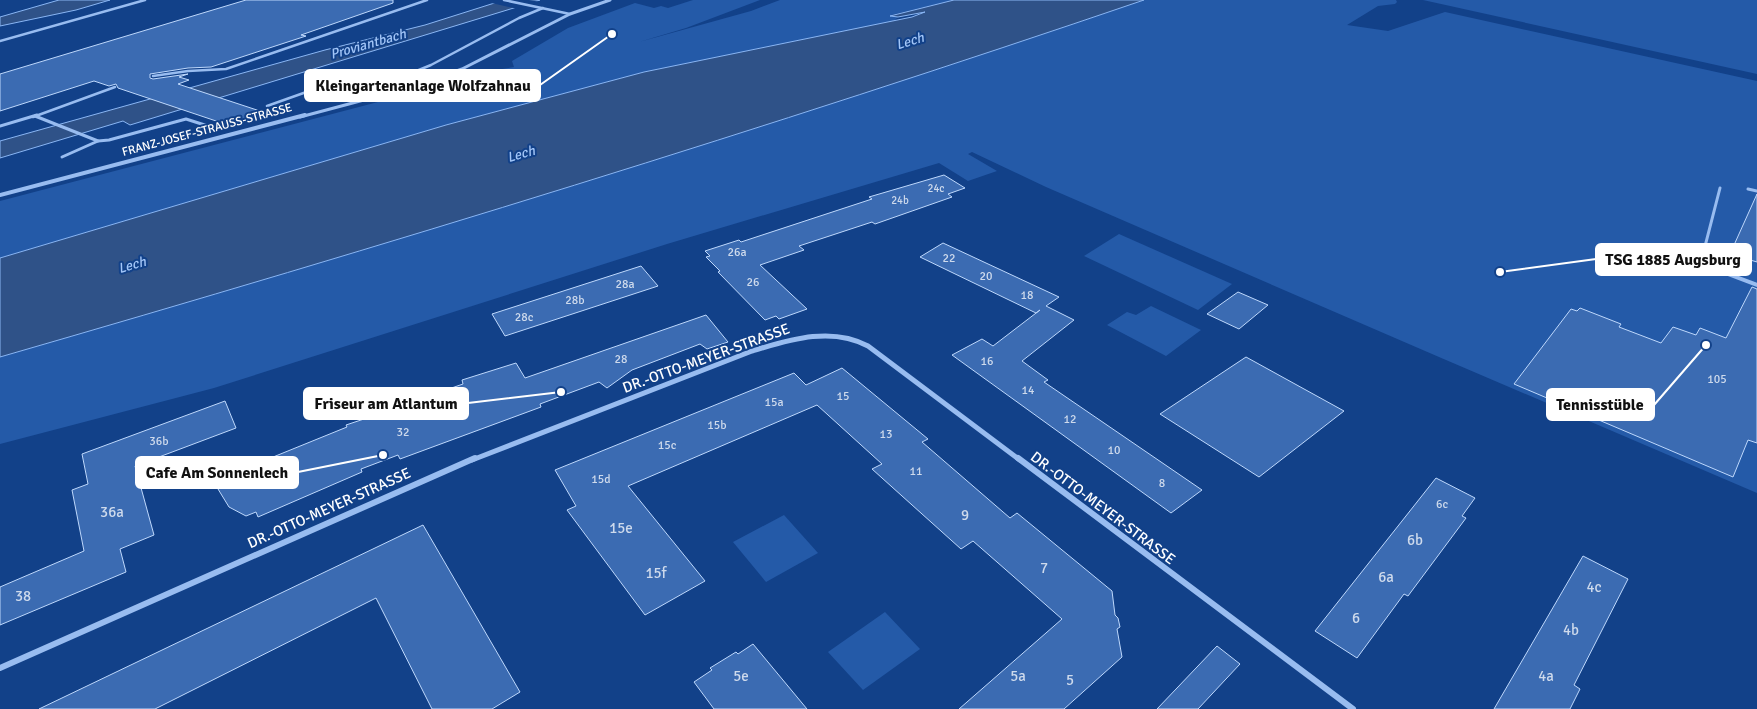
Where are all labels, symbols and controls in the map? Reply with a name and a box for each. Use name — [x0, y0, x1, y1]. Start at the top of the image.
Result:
water label: Proviantbach — [328, 25, 408, 63]
water label: Lech — [894, 29, 926, 53]
callout: Kleingartenanlage Wolfzahnau — [305, 70, 540, 101]
text: Kleingartenanlage Wolfzahnau — [315, 76, 531, 96]
street label: FRANZ-JOSEF-STRAUSS-STRASSE — [120, 100, 294, 160]
water label: Lech — [505, 142, 537, 166]
house number: 24c — [927, 182, 945, 195]
house number: 24b — [891, 194, 909, 207]
callout: TSG 1885 Augsburg — [1596, 244, 1751, 275]
house number: 26a — [727, 245, 747, 260]
text: TSG 1885 Augsburg — [1605, 250, 1741, 270]
house number: 22 — [943, 251, 955, 266]
water label: Lech — [116, 253, 148, 277]
house number: 20 — [980, 269, 992, 284]
house number: 26 — [747, 275, 759, 290]
house number: 28a — [615, 277, 635, 292]
house number: 18 — [1021, 288, 1033, 303]
house number: 28b — [565, 293, 585, 308]
house number: 28c — [515, 310, 534, 325]
street label: DR.-OTTO-MEYER-STRASSE — [620, 319, 792, 397]
house number: 28 — [615, 352, 627, 367]
house number: 16 — [981, 354, 993, 369]
house number: 105 — [1707, 372, 1727, 387]
house number: 14 — [1022, 383, 1035, 398]
callout: Friseur am Atlantum — [304, 388, 468, 419]
house number: 15 — [837, 389, 849, 404]
callout: Tennisstüble — [1547, 389, 1654, 420]
text: Friseur am Atlantum — [314, 394, 458, 414]
house number: 15a — [764, 395, 784, 410]
text: Tennisstüble — [1556, 395, 1644, 415]
house number: 12 — [1064, 412, 1076, 427]
house number: 15b — [707, 418, 727, 433]
house number: 32 — [397, 425, 409, 440]
house number: 13 — [880, 427, 892, 442]
house number: 36b — [149, 434, 169, 449]
house number: 15c — [658, 438, 677, 453]
house number: 10 — [1108, 443, 1120, 458]
street label: DR.-OTTO-MEYER-STRASSE — [1027, 448, 1179, 568]
callout: Cafe Am Sonnenlech — [136, 457, 298, 488]
text: Cafe Am Sonnenlech — [146, 463, 288, 483]
street label: DR.-OTTO-MEYER-STRASSE — [245, 464, 413, 552]
house number: 11 — [910, 464, 922, 479]
house number: 15d — [591, 472, 611, 487]
house number: 8 — [1159, 476, 1165, 491]
house number: 6c — [1436, 497, 1448, 512]
house number: 36a — [100, 503, 124, 521]
house number: 9 — [961, 506, 969, 524]
house number: 15e — [609, 519, 633, 537]
house number: 6b — [1407, 531, 1423, 549]
house number: 7 — [1040, 559, 1048, 577]
house number: 15f — [645, 564, 668, 582]
house number: 6a — [1378, 568, 1394, 586]
house number: 4c — [1586, 578, 1602, 596]
house number: 38 — [15, 587, 31, 605]
house number: 6 — [1352, 609, 1360, 627]
house number: 4b — [1563, 621, 1579, 639]
house number: 5e — [733, 667, 749, 685]
house number: 5a — [1010, 667, 1026, 685]
house number: 4a — [1538, 667, 1554, 685]
house number: 5 — [1066, 671, 1074, 689]

